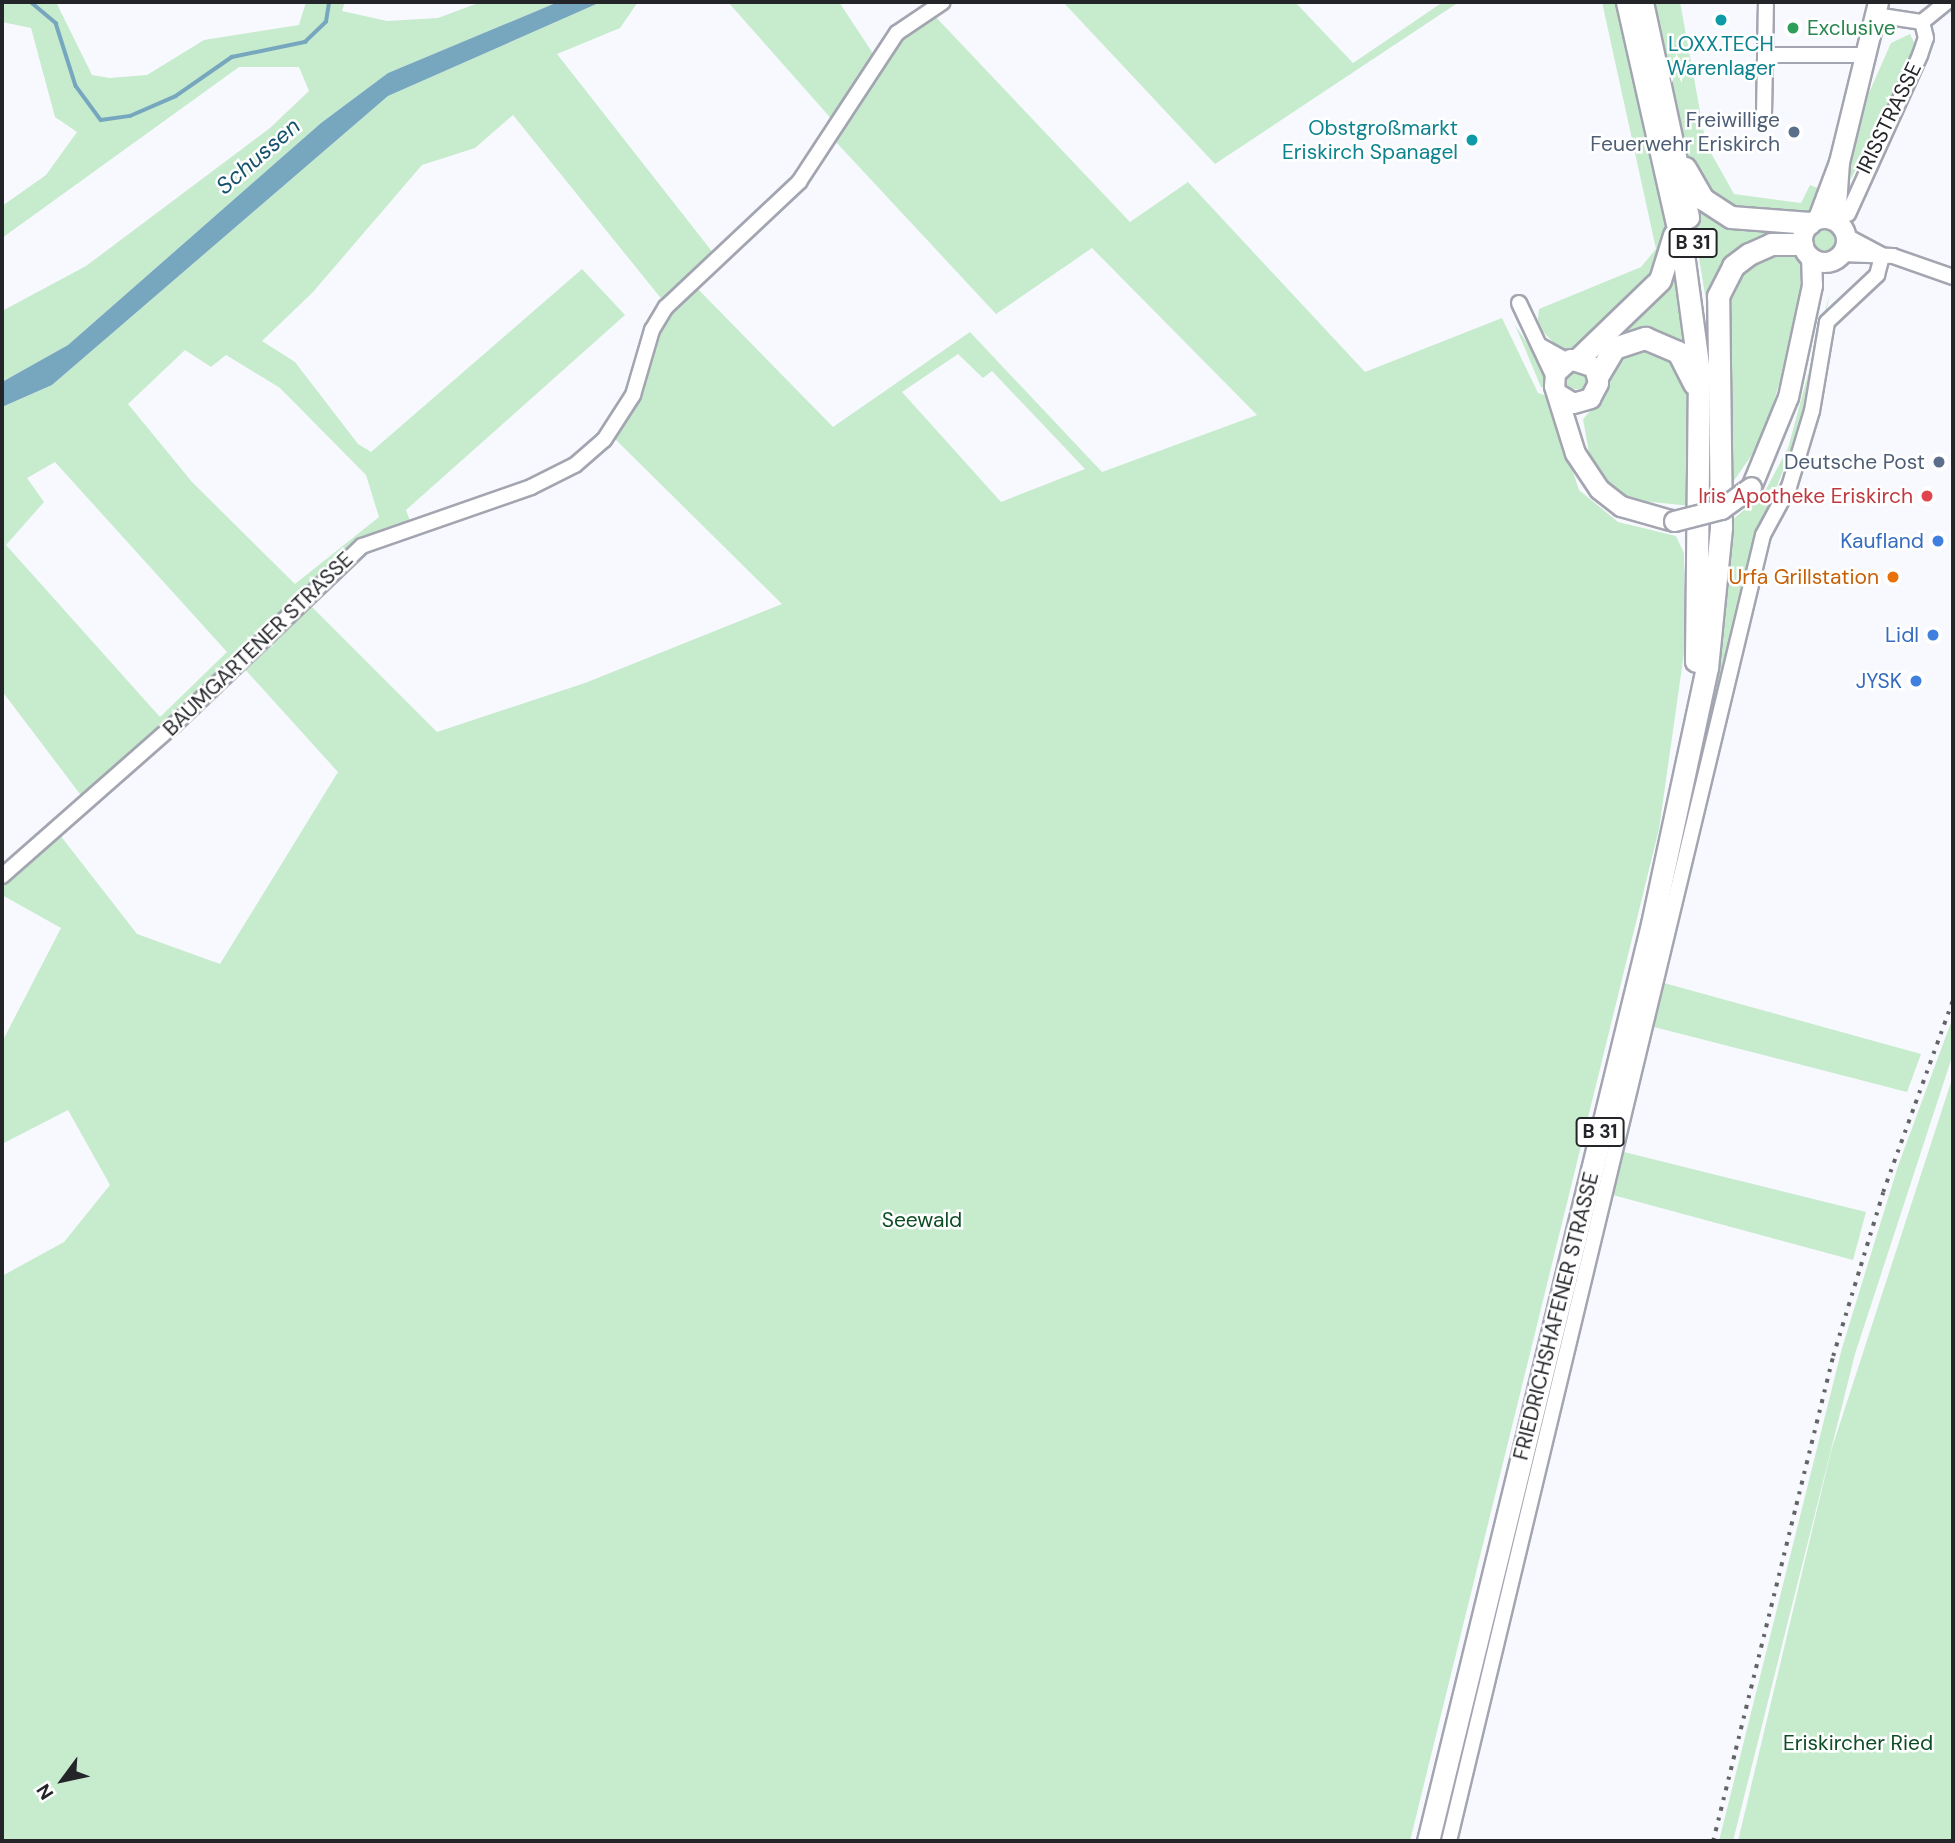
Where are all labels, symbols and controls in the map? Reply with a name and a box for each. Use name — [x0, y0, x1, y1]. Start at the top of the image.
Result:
marker: LOXX.TECH Warenlager — [1713, 12, 1729, 28]
place label: Exclusive — [1807, 15, 1896, 41]
marker: Exclusive — [1785, 20, 1801, 36]
place label: LOXX.TECH Warenlager — [1666, 31, 1776, 81]
street label: IRISSTRASSE — [1851, 58, 1927, 178]
place label: Freiwillige Feuerwehr Eriskirch — [1590, 107, 1780, 157]
water label: Schussen — [210, 112, 306, 200]
place label: Obstgroßmarkt Eriskirch Spanagel — [1282, 115, 1458, 165]
marker: Freiwillige Feuerwehr Eriskirch — [1786, 124, 1802, 140]
marker: Obstgroßmarkt Eriskirch Spanagel — [1464, 132, 1480, 148]
road number: B 31 — [1668, 228, 1718, 258]
place label: Deutsche Post — [1784, 449, 1925, 475]
marker: Deutsche Post — [1931, 454, 1947, 470]
place label: Iris Apotheke Eriskirch — [1698, 483, 1913, 509]
marker: Iris Apotheke Eriskirch — [1919, 488, 1935, 504]
place label: Kaufland — [1840, 528, 1924, 554]
marker: Kaufland — [1930, 533, 1946, 549]
street label: BAUMGARTENER STRASSE — [158, 547, 358, 741]
place label: Urfa Grillstation — [1728, 564, 1879, 590]
marker: Urfa Grillstation — [1885, 569, 1901, 585]
place label: Lidl — [1885, 622, 1919, 648]
marker: Lidl — [1925, 627, 1941, 643]
place label: JYSK — [1856, 668, 1902, 694]
marker: JYSK — [1908, 673, 1924, 689]
road number: B 31 — [1576, 1116, 1624, 1148]
street label: FRIEDRICHSHAFENER STRASSE — [1508, 1169, 1604, 1463]
park label: Seewald — [882, 1207, 962, 1233]
park label: Eriskircher Ried — [1783, 1730, 1933, 1756]
north arrow — [28, 1745, 98, 1815]
text: N — [31, 1779, 59, 1804]

